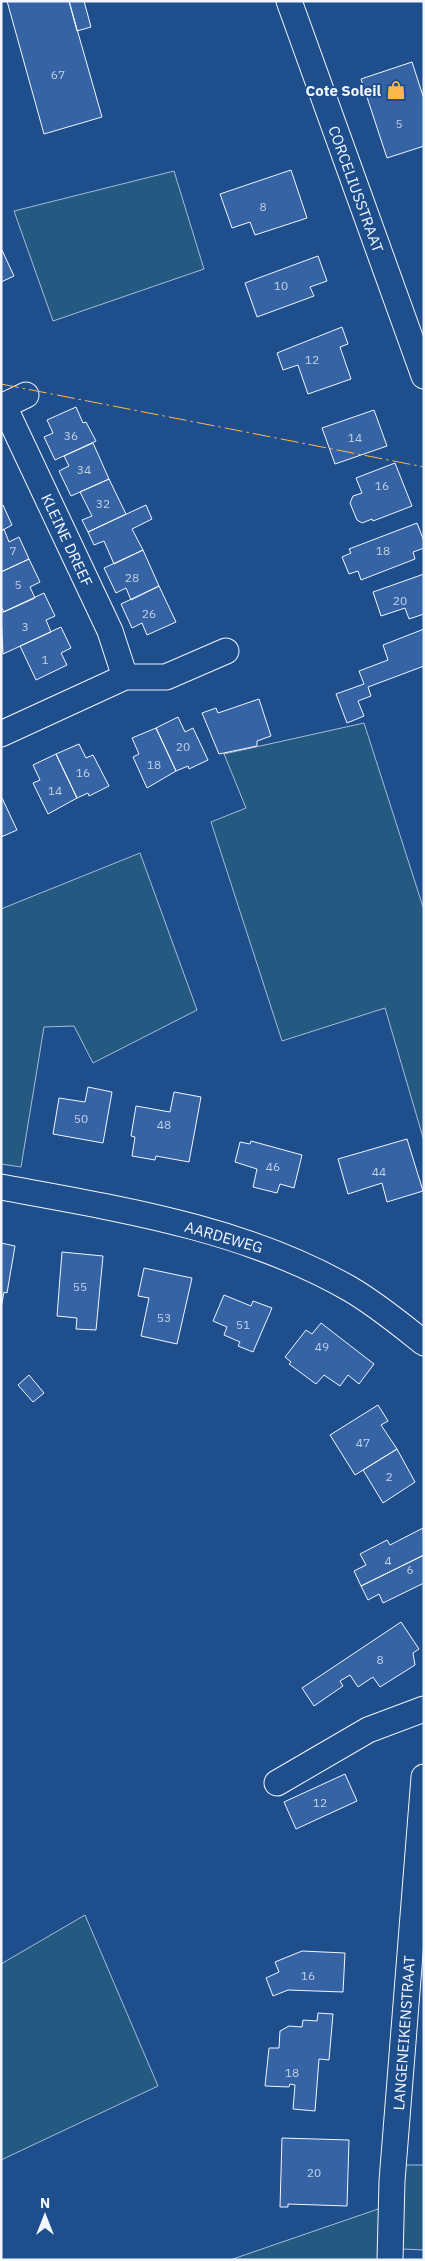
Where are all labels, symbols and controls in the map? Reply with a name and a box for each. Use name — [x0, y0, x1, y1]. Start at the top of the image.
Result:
house number: 67 — [51, 67, 65, 82]
shop icon: Cote Soleil — [385, 79, 407, 101]
place label: Cote Soleil — [306, 81, 381, 100]
house number: 5 — [395, 116, 403, 131]
street label: CORCELIUSSTRAAT — [324, 123, 388, 255]
house number: 8 — [259, 199, 267, 214]
house number: 10 — [274, 278, 288, 293]
house number: 12 — [305, 352, 319, 367]
house number: 36 — [64, 428, 78, 443]
house number: 14 — [348, 430, 362, 445]
house number: 34 — [77, 462, 91, 477]
house number: 16 — [375, 478, 389, 493]
street label: KLEINE DREEF — [37, 491, 97, 589]
house number: 32 — [96, 496, 110, 511]
house number: 7 — [9, 543, 17, 558]
house number: 18 — [376, 543, 390, 558]
house number: 28 — [125, 570, 139, 585]
house number: 5 — [14, 577, 22, 592]
house number: 20 — [393, 593, 407, 608]
house number: 26 — [142, 606, 156, 621]
house number: 3 — [21, 619, 29, 634]
house number: 1 — [41, 652, 49, 667]
house number: 20 — [176, 739, 190, 754]
house number: 18 — [147, 757, 161, 772]
house number: 16 — [76, 765, 90, 780]
house number: 14 — [48, 783, 62, 798]
house number: 50 — [74, 1111, 88, 1126]
house number: 48 — [157, 1117, 171, 1132]
house number: 46 — [266, 1159, 280, 1174]
house number: 44 — [372, 1164, 386, 1179]
street label: AARDEWEG — [183, 1217, 265, 1257]
house number: 55 — [73, 1279, 87, 1294]
house number: 53 — [157, 1310, 171, 1325]
house number: 51 — [236, 1317, 250, 1332]
house number: 49 — [315, 1339, 329, 1354]
house number: 47 — [356, 1435, 370, 1450]
house number: 2 — [385, 1469, 393, 1484]
house number: 4 — [384, 1553, 392, 1568]
house number: 6 — [406, 1562, 414, 1577]
house number: 8 — [376, 1652, 384, 1667]
house number: 12 — [313, 1795, 327, 1810]
street label: LANGENEIKENSTRAAT — [389, 1955, 419, 2111]
house number: 16 — [301, 1968, 315, 1983]
house number: 18 — [285, 2065, 299, 2080]
house number: 20 — [307, 2165, 321, 2180]
north arrow — [20, 2191, 70, 2241]
text: N — [40, 2194, 50, 2212]

